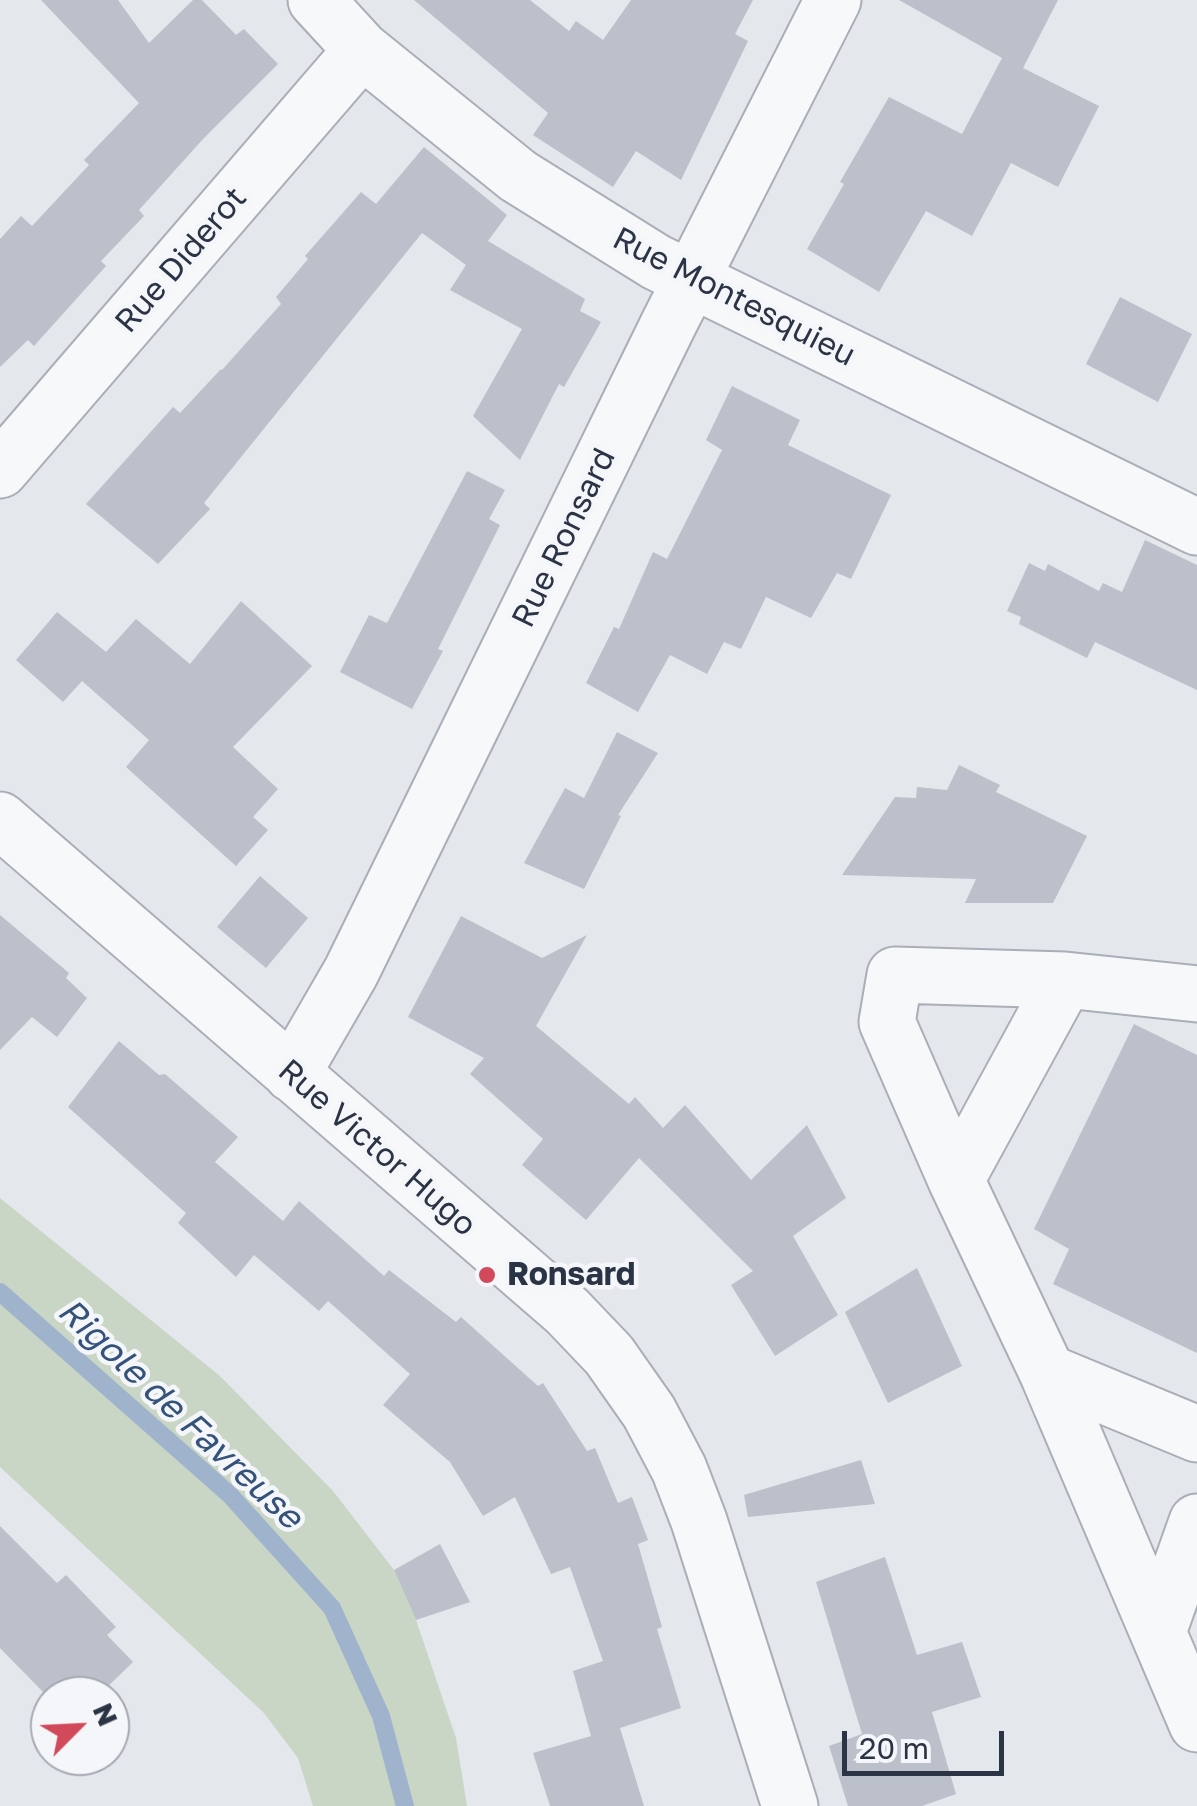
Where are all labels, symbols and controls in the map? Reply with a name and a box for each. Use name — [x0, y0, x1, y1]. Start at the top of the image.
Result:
street label: Rue Diderot — [107, 179, 255, 341]
street label: Rue Montesquieu — [606, 219, 862, 375]
street label: Rue Ronsard — [504, 442, 624, 634]
street label: Rue Victor Hugo — [270, 1052, 484, 1244]
place label: Ronsard — [507, 1256, 635, 1294]
marker: Ronsard — [476, 1264, 498, 1286]
water label: Rigole de Favreuse — [49, 1290, 311, 1538]
north arrow — [30, 1676, 130, 1776]
text: N — [87, 1698, 125, 1731]
scale bar — [847, 1711, 1010, 1773]
text: 20 m — [859, 1730, 929, 1766]

